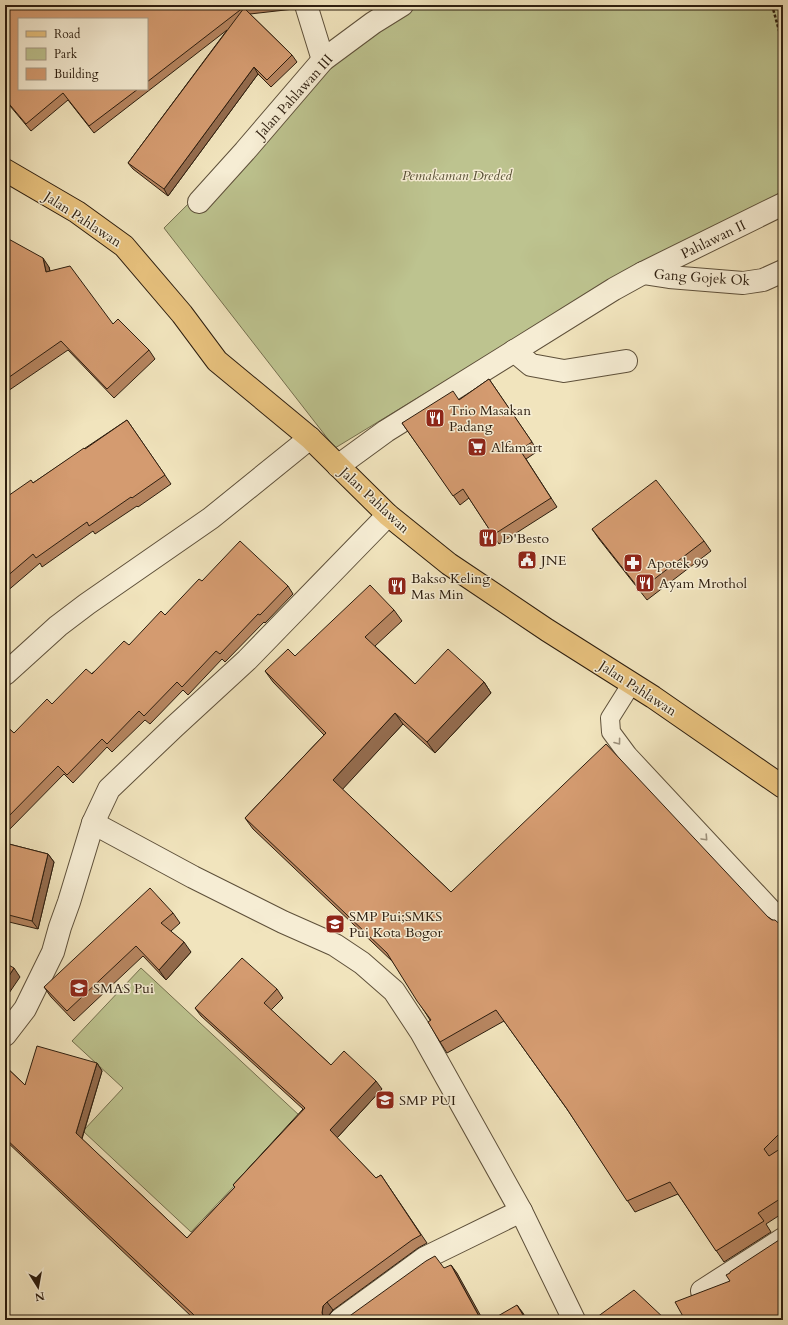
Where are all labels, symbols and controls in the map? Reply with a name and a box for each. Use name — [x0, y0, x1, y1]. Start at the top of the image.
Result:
legend — [18, 18, 148, 90]
text: Road — [54, 26, 81, 42]
text: Park — [54, 46, 78, 62]
street label: Jalan Pahlawan III — [250, 50, 337, 144]
text: Building — [54, 66, 99, 82]
park label: Pemakaman Dreded — [402, 166, 513, 185]
street label: Jalan Pahlawan — [39, 186, 125, 252]
street label: Pahlawan II — [678, 215, 749, 263]
street label: Gang Gojek Ok — [653, 265, 751, 290]
place label: Trio Masakan Padang — [449, 401, 531, 436]
restaurant icon: Trio Masakan Padang — [424, 407, 446, 429]
supermarket icon: Alfamart — [466, 436, 488, 458]
place label: Alfamart — [491, 438, 543, 457]
street label: Jalan Pahlawan — [334, 462, 414, 538]
restaurant icon: D'Besto — [477, 527, 499, 549]
place label: D'Besto — [502, 529, 550, 548]
public building icon: JNE — [516, 549, 538, 571]
place label: JNE — [539, 551, 567, 570]
pharmacy icon: Apotek 99 — [622, 552, 644, 574]
place label: Apotek 99 — [647, 554, 708, 573]
place label: Bakso Keling Mas Min — [411, 569, 490, 604]
restaurant icon: Ayam Mrothol — [634, 572, 656, 594]
place label: Ayam Mrothol — [659, 574, 748, 593]
restaurant icon: Bakso Keling Mas Min — [386, 575, 408, 597]
street label: Jalan Pahlawan — [594, 655, 680, 721]
one-way arrow — [613, 737, 620, 744]
one-way arrow — [700, 833, 708, 841]
place label: SMP Pui;SMKS Pui Kota Bogor — [349, 907, 443, 942]
school or university icon: SMP Pui;SMKS Pui Kota Bogor — [324, 913, 346, 935]
school or university icon: SMAS Pui — [68, 977, 90, 999]
place label: SMAS Pui — [93, 979, 154, 998]
school or university icon: SMP PUI — [374, 1089, 396, 1111]
place label: SMP PUI — [399, 1091, 456, 1110]
north arrow — [18, 1267, 58, 1307]
text: N — [33, 1288, 46, 1305]

